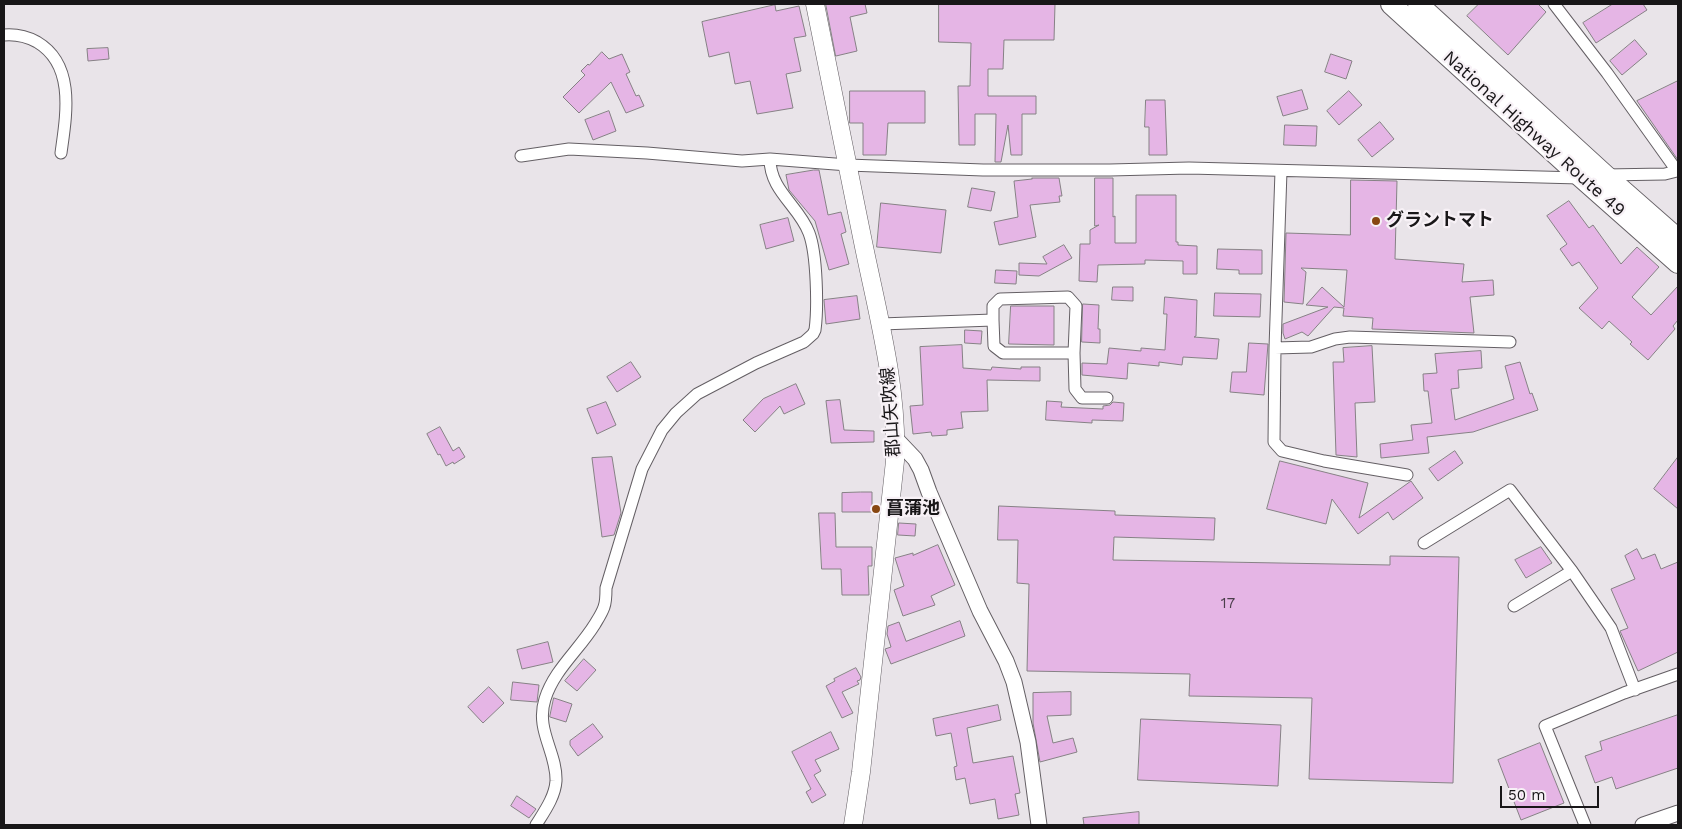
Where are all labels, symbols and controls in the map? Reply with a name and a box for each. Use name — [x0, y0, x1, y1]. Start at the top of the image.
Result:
street label: National Highway Route 49 — [1439, 47, 1629, 221]
place label: グラントマト — [1386, 210, 1494, 232]
marker: グラントマト — [1370, 215, 1382, 227]
street label: 郡山矢吹線 — [877, 366, 905, 458]
place label: 菖蒲池 — [886, 498, 940, 520]
marker: 菖蒲池 — [870, 503, 882, 515]
house number: 17 — [1221, 595, 1235, 613]
scale bar — [1502, 776, 1601, 808]
text: 50 m — [1508, 786, 1545, 804]

